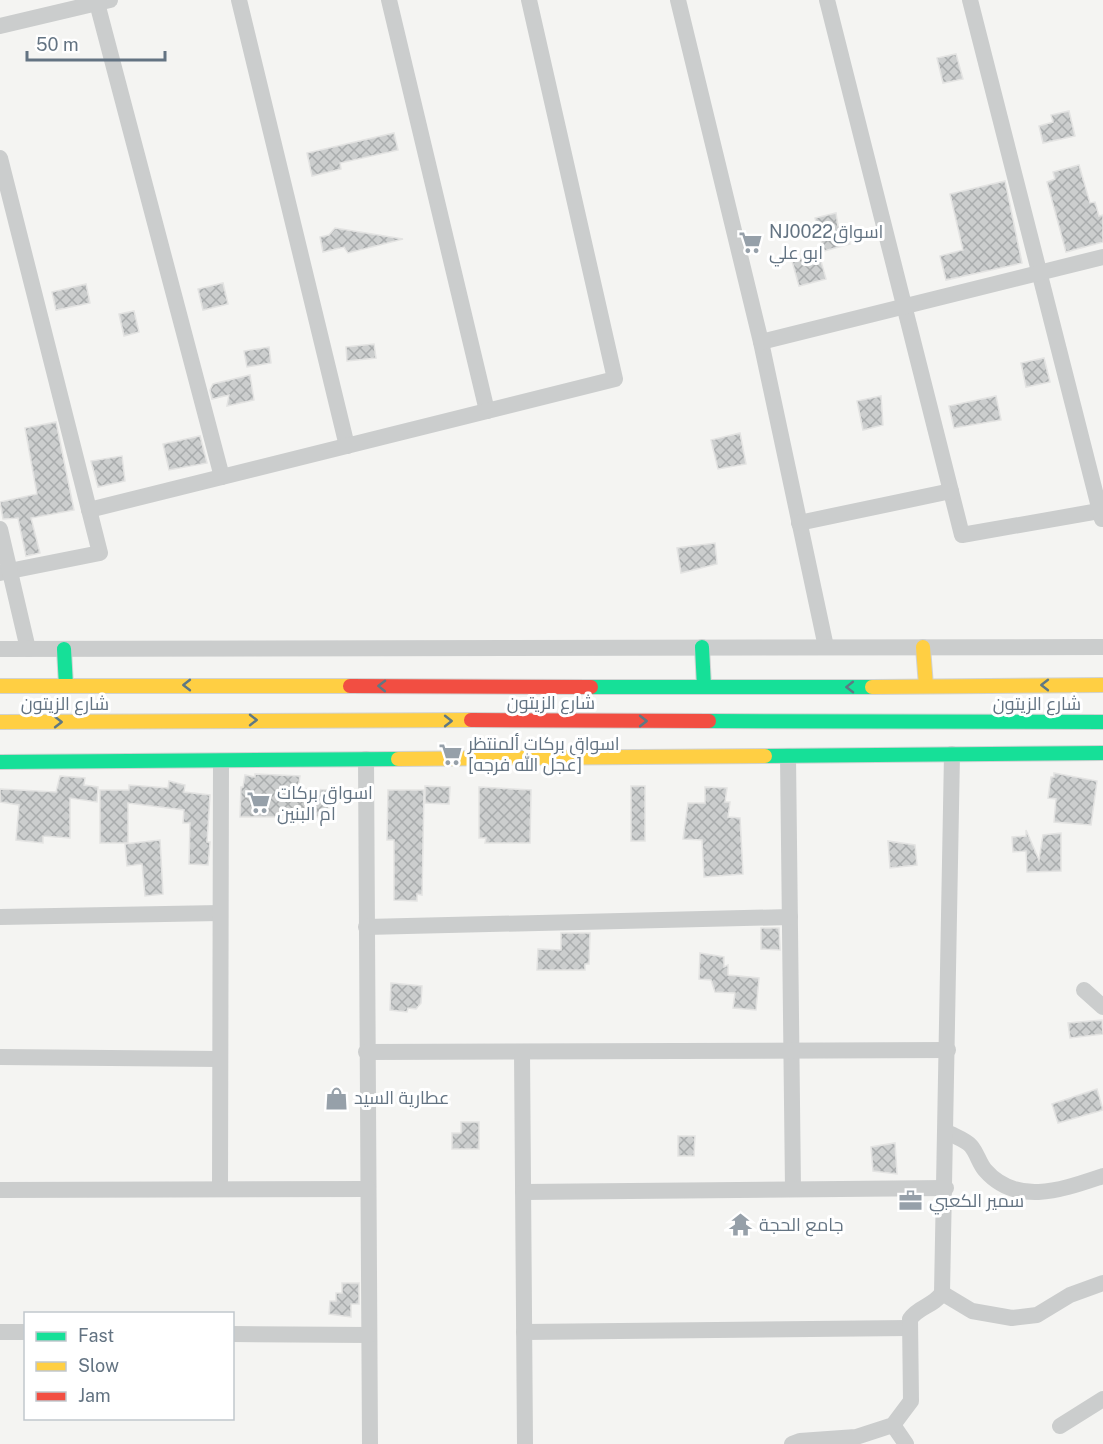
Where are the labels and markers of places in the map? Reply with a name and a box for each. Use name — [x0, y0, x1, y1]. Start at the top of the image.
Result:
place label: NJ0022اسواق ابو علي — [769, 221, 883, 267]
supermarket icon: NJ0022اسواق ابو علي — [738, 229, 764, 255]
place label: اسواق بركات ألمنتظر [عجل الله فرجه] — [467, 733, 620, 776]
supermarket icon: اسواق بركات ألمنتظر [عجل الله فرجه] — [437, 741, 463, 767]
place label: اسواق بركات ام البنين — [277, 782, 373, 826]
supermarket icon: اسواق بركات ام البنين — [246, 790, 272, 816]
shop icon: عطارية السيد — [323, 1085, 349, 1111]
place label: عطارية السيد — [354, 1087, 449, 1109]
office icon: سمير الكعبي — [898, 1188, 924, 1214]
place label: سمير الكعبي — [929, 1190, 1024, 1215]
temple icon: جامع الحجة — [728, 1212, 754, 1238]
place label: جامع الحجة — [759, 1214, 844, 1237]

